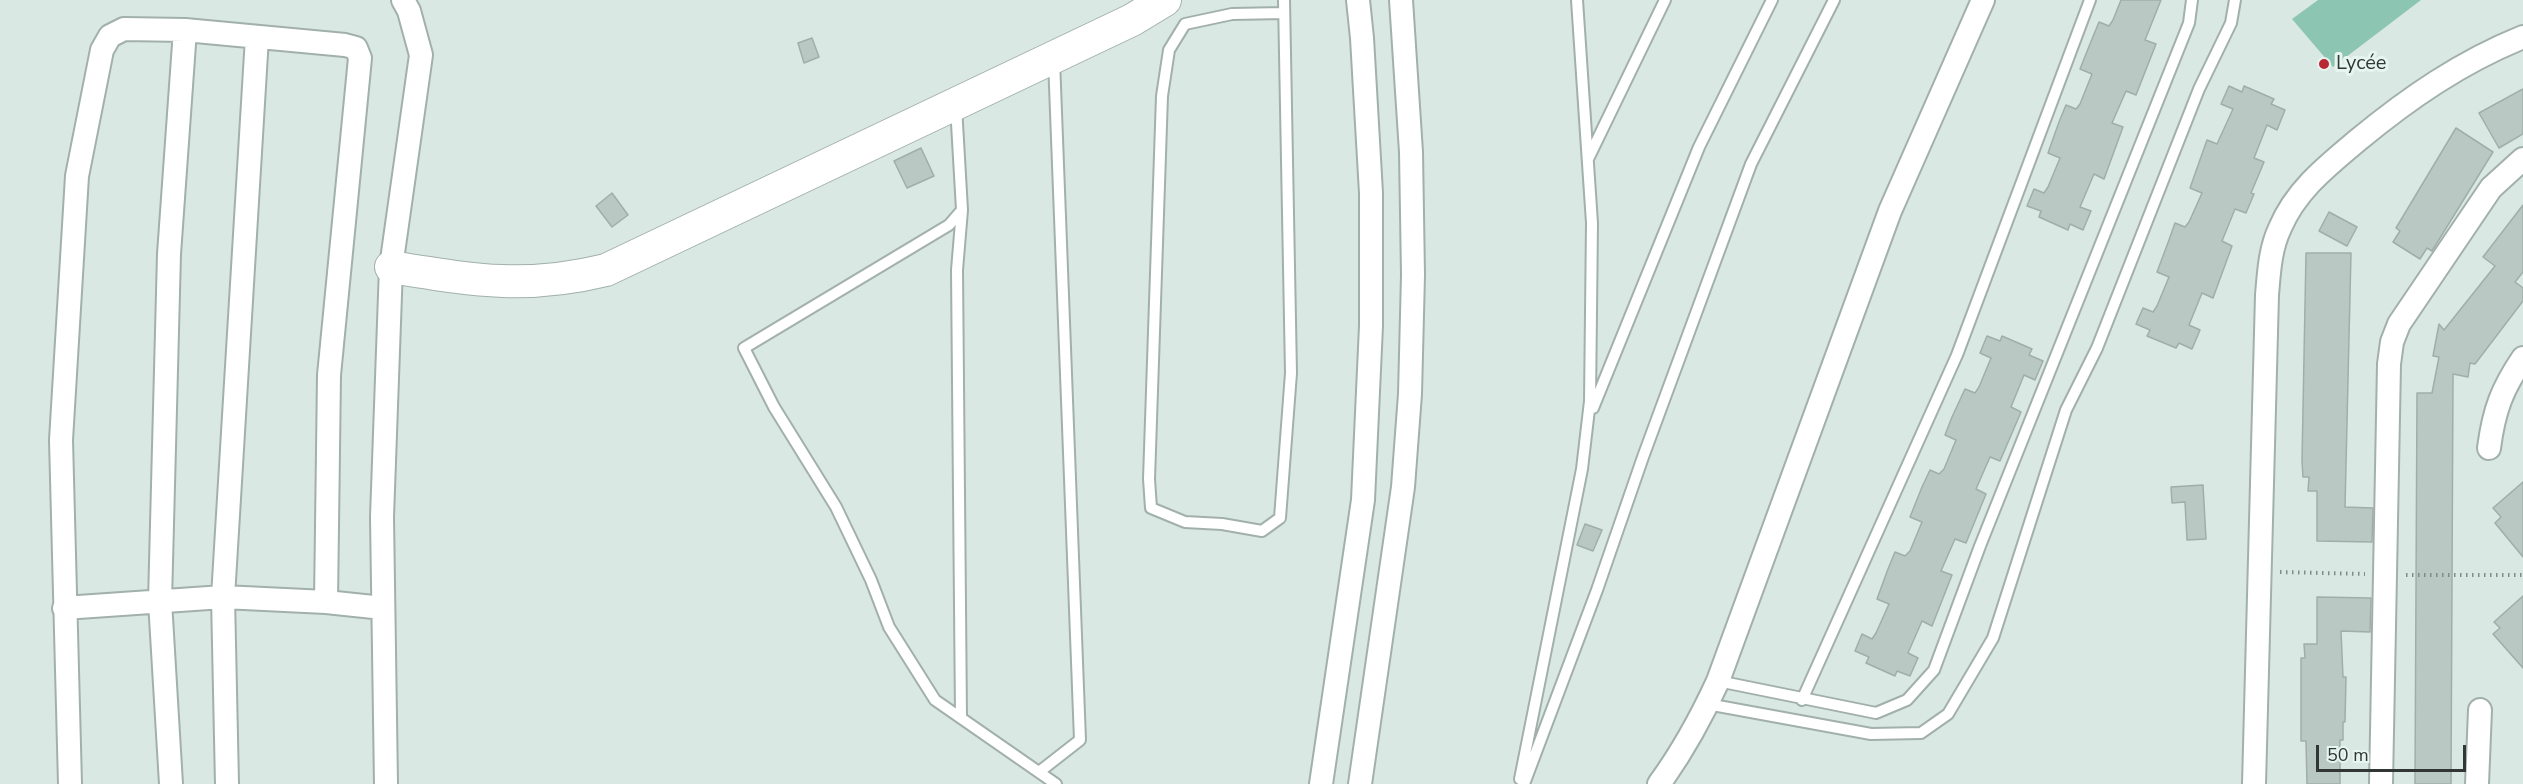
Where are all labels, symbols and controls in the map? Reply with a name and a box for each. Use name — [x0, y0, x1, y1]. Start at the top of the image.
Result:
place label: Lycée — [2336, 52, 2386, 76]
marker: Lycée — [2317, 57, 2331, 71]
scale bar — [2319, 733, 2469, 771]
text: 50 m — [2327, 743, 2369, 767]

